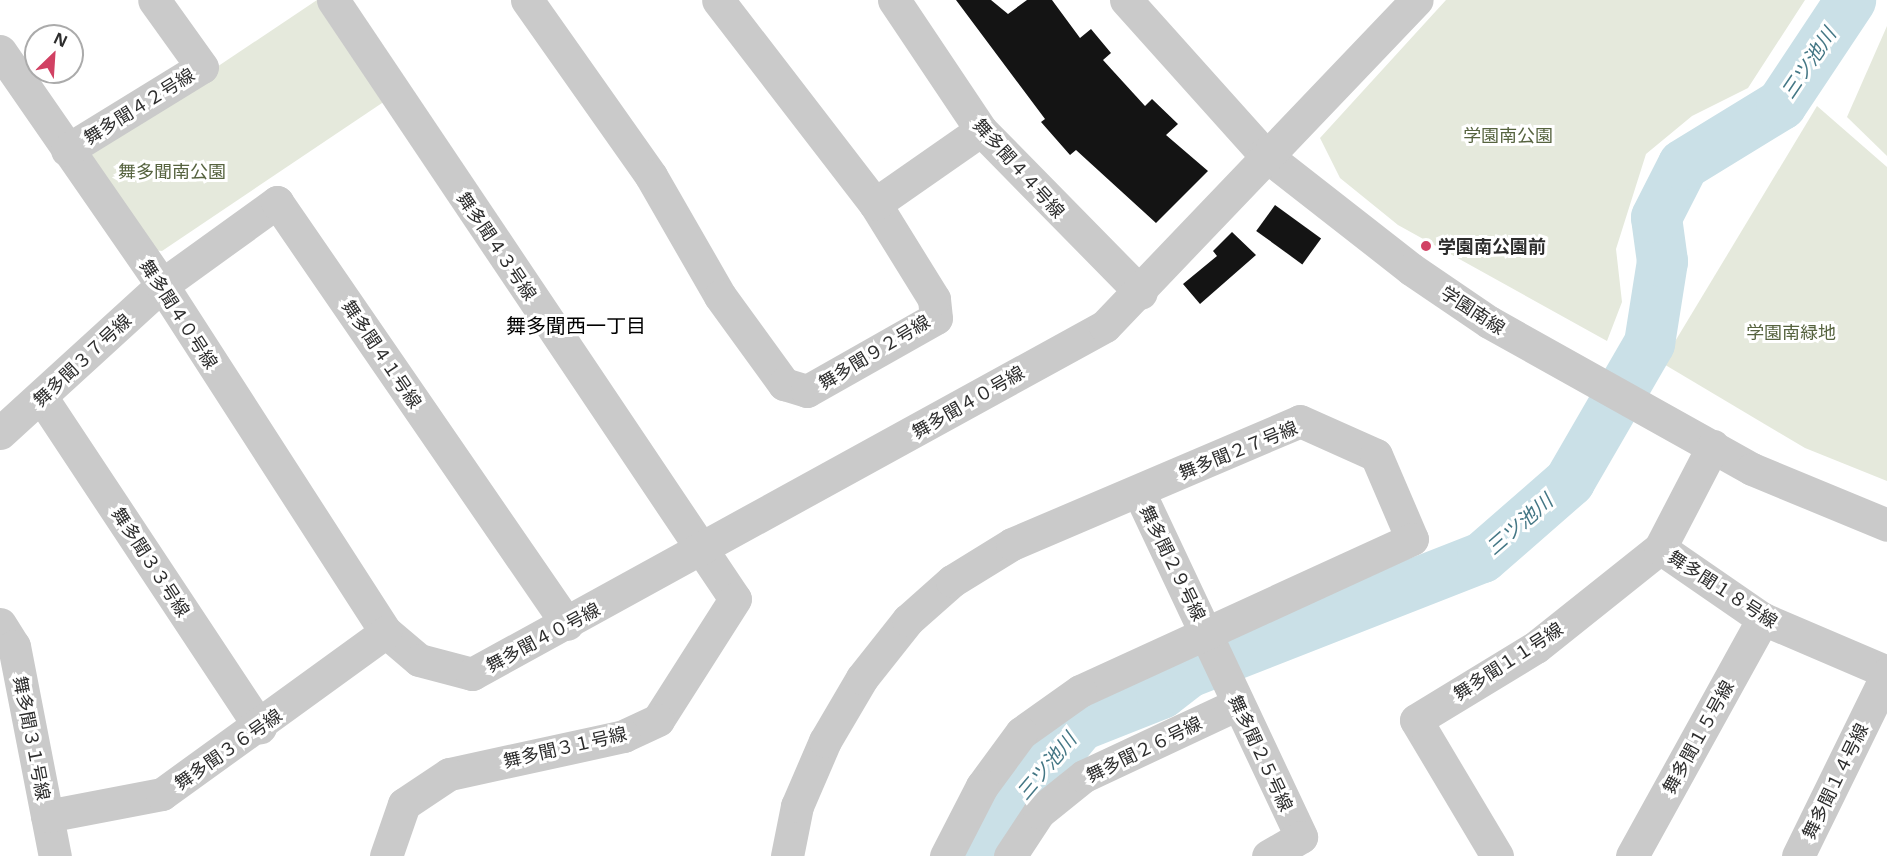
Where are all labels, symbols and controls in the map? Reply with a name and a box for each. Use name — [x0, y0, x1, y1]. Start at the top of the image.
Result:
water label: 三ツ池川 — [1776, 23, 1840, 103]
north arrow — [24, 24, 84, 84]
text: N — [50, 27, 71, 52]
street label: 舞多聞４２号線 — [80, 63, 198, 149]
street label: 舞多聞４４号線 — [969, 114, 1069, 222]
park label: 学園南公園 — [1463, 124, 1553, 146]
park label: 舞多聞南公園 — [118, 160, 226, 182]
street label: 舞多聞４３号線 — [453, 188, 541, 304]
place label: 学園南公園前 — [1438, 235, 1546, 257]
marker: 学園南公園前 — [1419, 239, 1433, 253]
street label: 舞多聞４０号線 — [136, 255, 222, 373]
street label: 学園南線 — [1437, 281, 1509, 339]
street label: 舞多聞４１号線 — [338, 296, 426, 412]
street label: 舞多聞３７号線 — [29, 309, 135, 411]
street label: 舞多聞９２号線 — [814, 310, 934, 394]
district label: 舞多聞西一丁目 — [506, 313, 646, 337]
park label: 学園南緑地 — [1746, 321, 1836, 343]
street label: 舞多聞４０号線 — [908, 361, 1028, 443]
street label: 舞多聞２７号線 — [1176, 416, 1300, 484]
water label: 三ツ池川 — [1481, 489, 1557, 559]
street label: 舞多聞２９号線 — [1136, 502, 1210, 624]
street label: 舞多聞３３号線 — [108, 503, 194, 621]
street label: 舞多聞１８号線 — [1664, 546, 1782, 632]
street label: 舞多聞４０号線 — [482, 598, 604, 676]
street label: 舞多聞１１号線 — [1449, 618, 1567, 704]
street label: 舞多聞３１号線 — [9, 674, 55, 802]
street label: 舞多聞１５号線 — [1658, 677, 1738, 797]
street label: 舞多聞２５号線 — [1225, 691, 1297, 815]
street label: 舞多聞３６号線 — [170, 704, 286, 794]
street label: 舞多聞２６号線 — [1083, 712, 1205, 786]
street label: 舞多聞１４号線 — [1798, 720, 1872, 842]
street label: 舞多聞３１号線 — [501, 722, 629, 772]
water label: 三ツ池川 — [1011, 728, 1081, 804]

